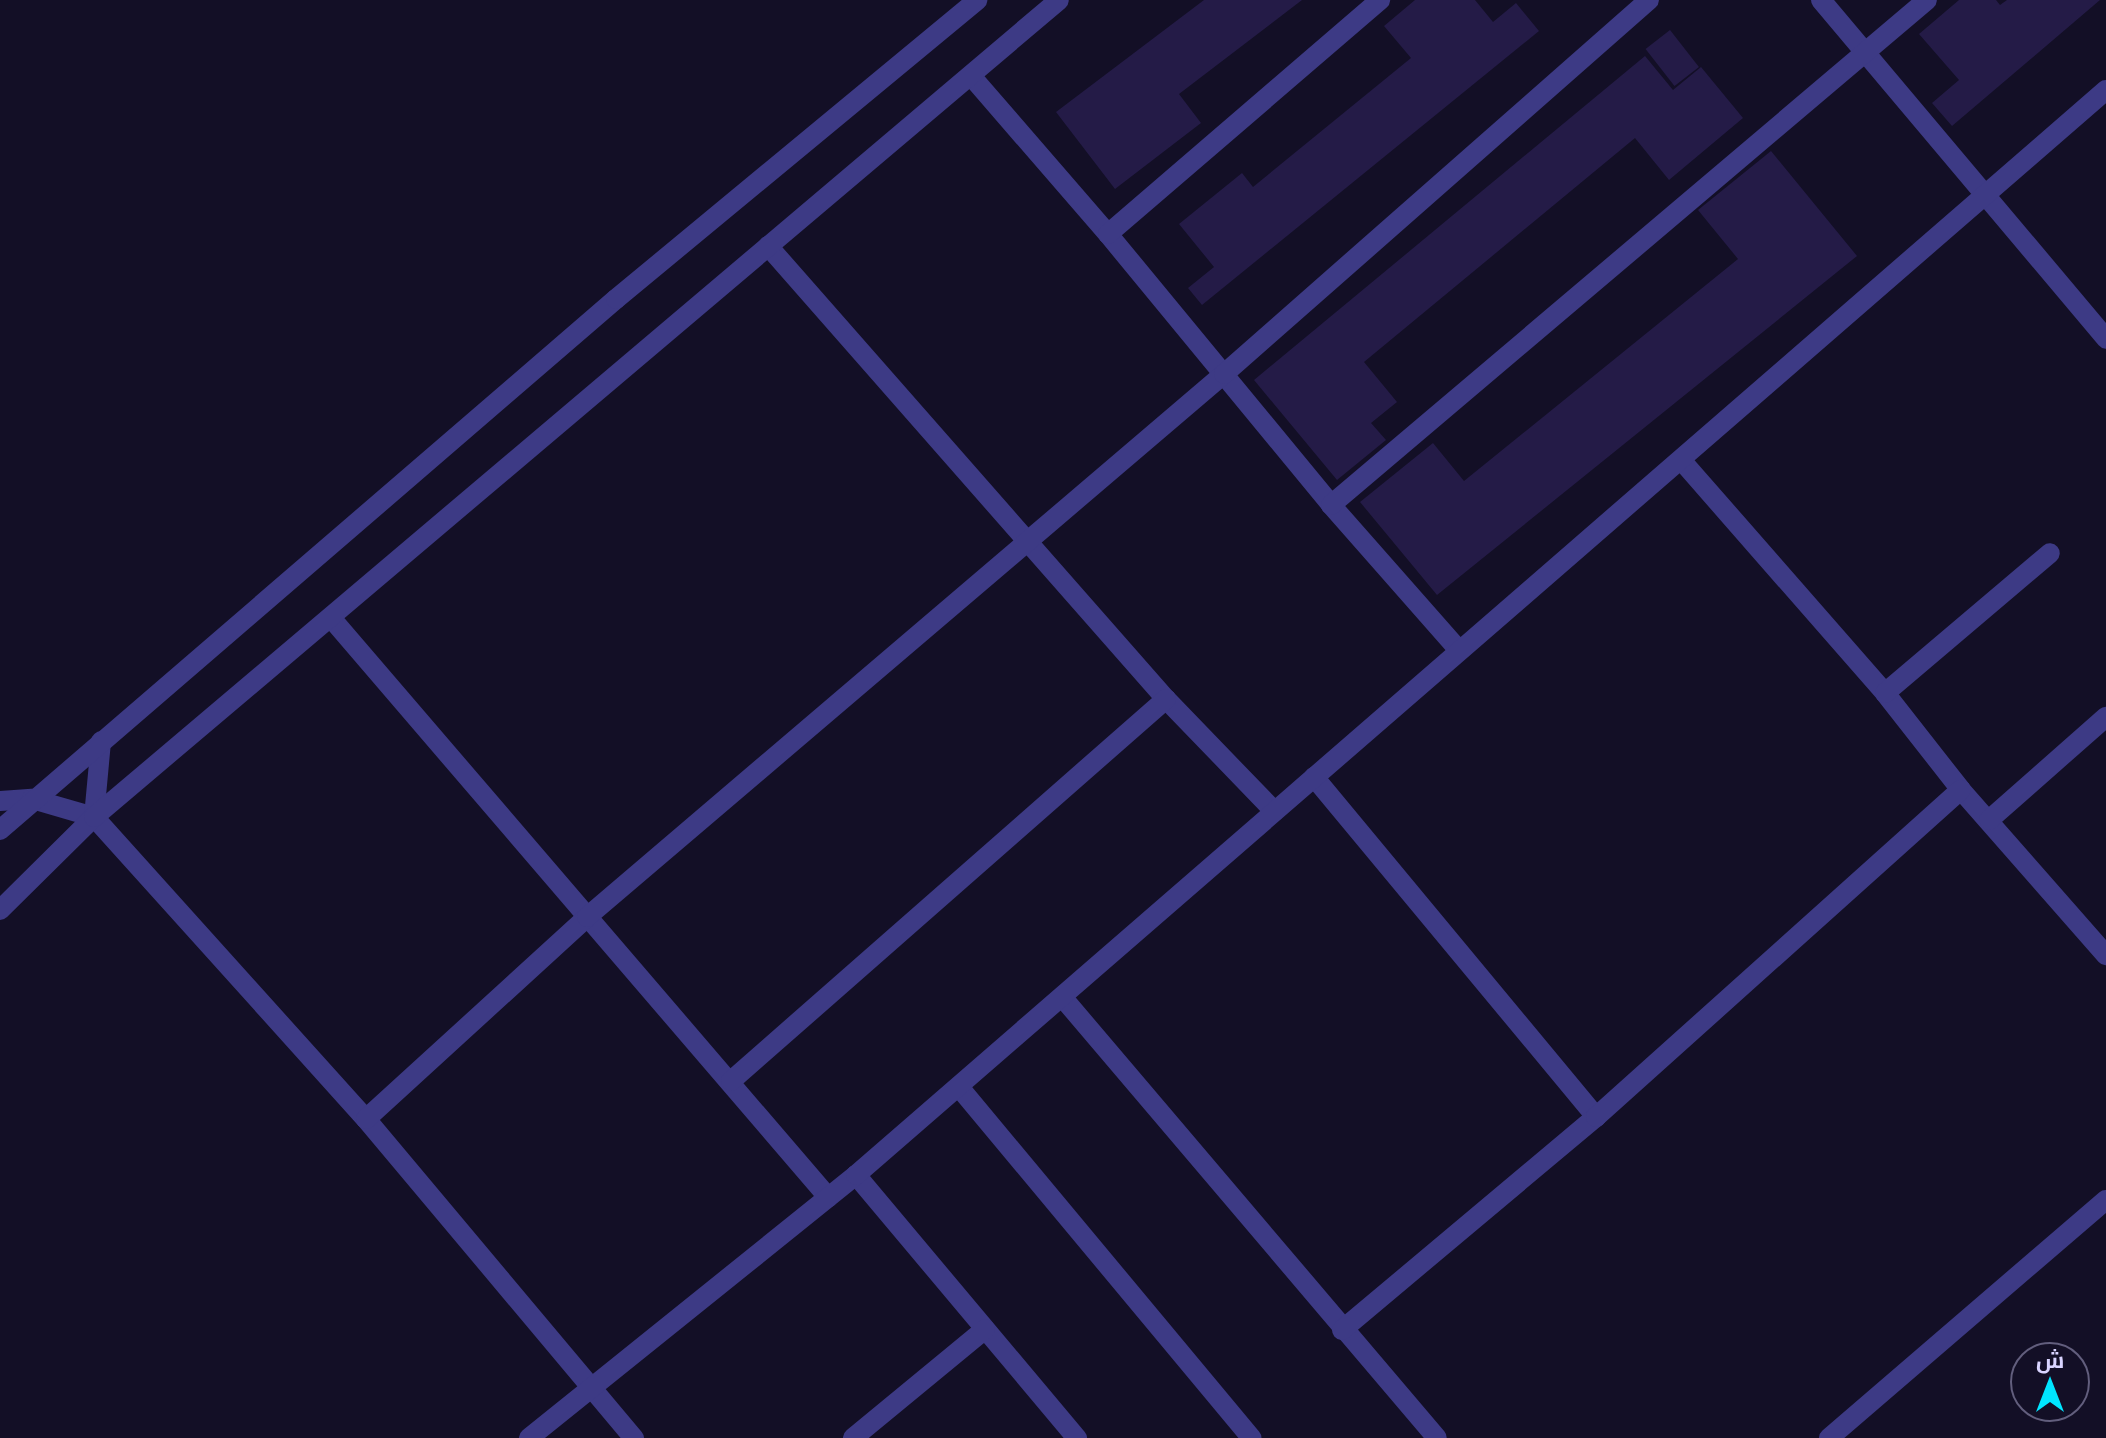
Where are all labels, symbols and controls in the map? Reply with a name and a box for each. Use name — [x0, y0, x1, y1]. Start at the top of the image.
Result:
north arrow — [2010, 1342, 2090, 1422]
text: ش — [2036, 1345, 2064, 1375]

